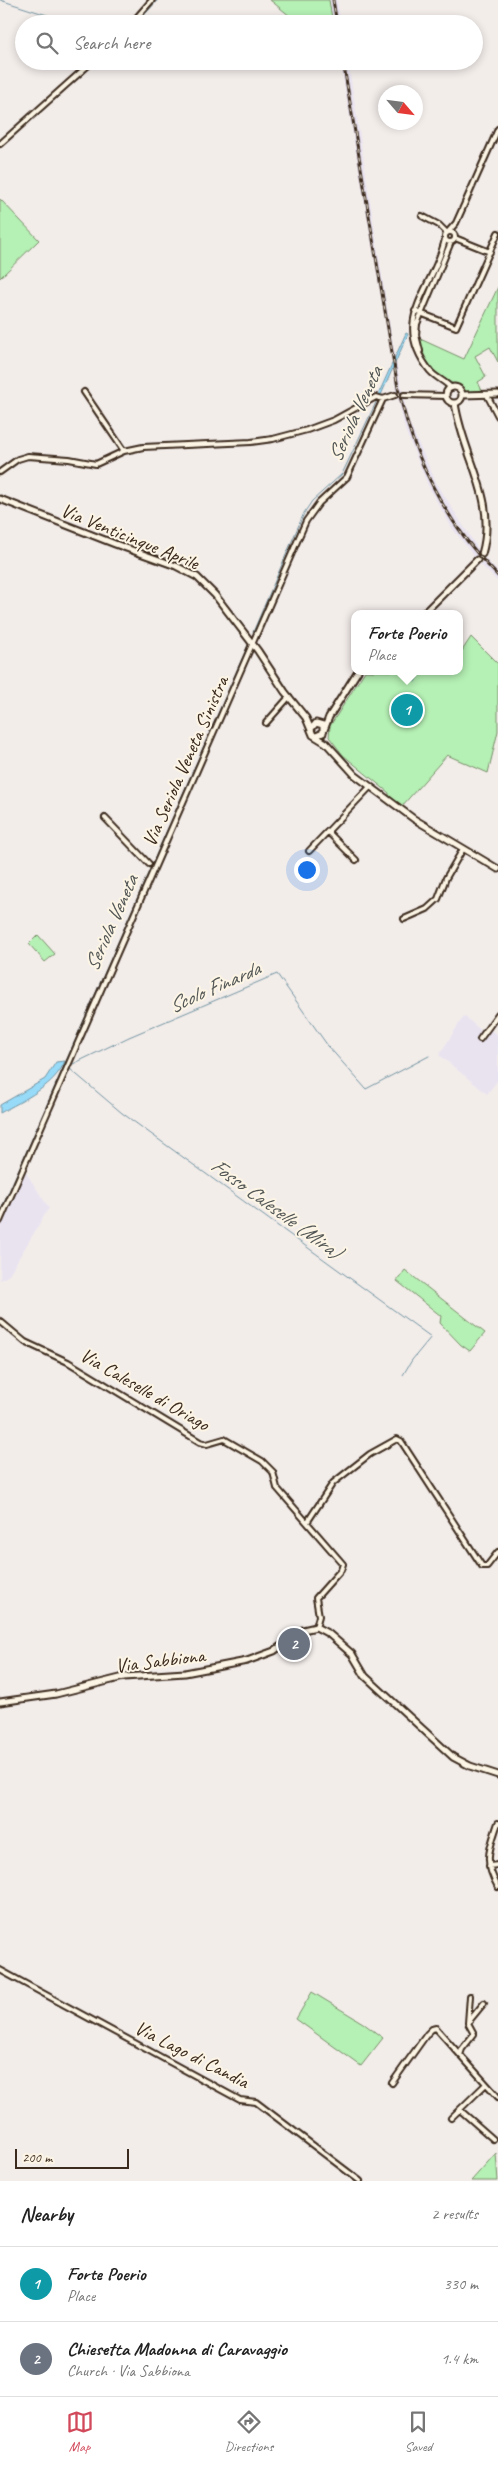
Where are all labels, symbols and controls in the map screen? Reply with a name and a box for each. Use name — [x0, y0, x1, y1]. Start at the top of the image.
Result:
search box — [15, 15, 483, 70]
icon: search — [33, 29, 61, 57]
text: Search here — [73, 31, 150, 55]
north arrow — [378, 85, 423, 130]
water label: Seriola Veneta — [322, 361, 389, 466]
street label: Via Venticinque Aprile — [57, 497, 204, 576]
popup — [351, 610, 463, 675]
text: Forte Poerio — [368, 621, 446, 645]
text: Place — [368, 645, 396, 665]
street label: Via Seriola Veneta Sinistra — [137, 671, 235, 850]
pin: 1 — [391, 691, 423, 729]
your location — [294, 857, 320, 883]
water label: Seriola Veneta — [78, 869, 144, 975]
water label: Scolo Finarda — [164, 954, 266, 1019]
water label: Fosso Caleselle (Mira) — [206, 1152, 350, 1267]
street label: Via Caleselle di Oriago — [76, 1342, 215, 1437]
pin: 2 — [278, 1625, 310, 1663]
street label: Via Sabbiona — [114, 1642, 208, 1678]
street label: Via Lago di Candia — [130, 2015, 255, 2095]
scale bar — [15, 2146, 129, 2169]
text: 200 m — [22, 2149, 52, 2166]
text: Nearby — [20, 2201, 73, 2227]
text: 2 results — [431, 2204, 478, 2224]
text: Forte Poerio — [67, 2262, 146, 2286]
text: 1 — [32, 2274, 40, 2294]
text: 330 m — [444, 2274, 478, 2294]
text: Place — [67, 2286, 95, 2306]
text: Chiesetta Madonna di Caravaggio — [67, 2337, 287, 2361]
text: 2 — [32, 2349, 40, 2369]
text: 1.4 km — [441, 2349, 478, 2369]
text: Church · Via Sabbiona — [67, 2361, 190, 2381]
tab: Map — [66, 2408, 94, 2455]
tab: Directions — [225, 2408, 273, 2455]
tab: Saved — [404, 2408, 432, 2455]

